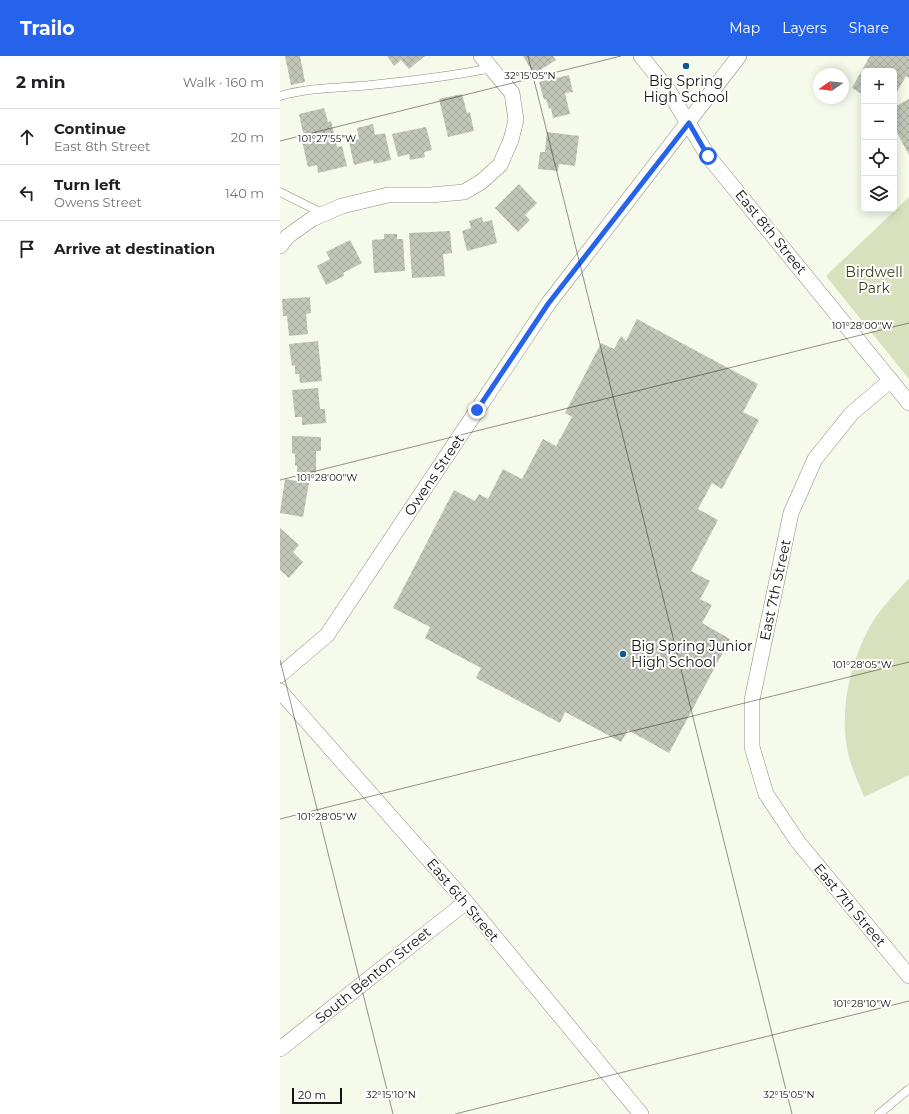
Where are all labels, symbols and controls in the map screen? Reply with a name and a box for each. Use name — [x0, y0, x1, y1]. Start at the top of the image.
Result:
text: Trailo — [20, 17, 75, 40]
text: Map — [729, 19, 760, 37]
text: Layers — [782, 19, 827, 37]
text: Share — [849, 19, 889, 37]
marker: Big Spring High School — [681, 61, 691, 71]
north arrow — [813, 68, 849, 104]
map controls — [861, 68, 897, 212]
button: + — [861, 68, 897, 104]
text: 32°15'05"N — [504, 69, 556, 82]
text: 2 min — [16, 72, 66, 92]
place label: Big Spring High School — [643, 72, 729, 106]
text: Walk · 160 m — [183, 74, 264, 90]
button: − — [861, 104, 897, 140]
text: Continue — [54, 119, 126, 138]
icon: ahead — [16, 126, 38, 148]
text: 20 m — [231, 129, 264, 145]
text: 101°27'55"W — [298, 132, 356, 145]
text: East 8th Street — [54, 138, 150, 154]
button: locate — [861, 140, 897, 176]
route start — [699, 147, 717, 165]
text: Turn left — [54, 175, 121, 194]
button: layers — [861, 176, 897, 212]
icon: left — [16, 182, 38, 204]
text: 140 m — [225, 185, 264, 201]
street label: East 8th Street — [731, 186, 811, 278]
text: Owens Street — [54, 194, 142, 210]
icon: arrive — [16, 238, 38, 260]
text: Arrive at destination — [54, 239, 215, 258]
park label: Birdwell Park — [845, 263, 903, 297]
text: 101°28'00"W — [832, 319, 892, 332]
route end — [468, 401, 486, 419]
street label: Owens Street — [400, 430, 468, 519]
text: 101°28'00"W — [297, 471, 357, 484]
street label: East 7th Street — [756, 538, 795, 642]
place label: Big Spring Junior High School — [631, 637, 753, 671]
marker: Big Spring Junior High School — [618, 649, 628, 659]
text: 101°28'05"W — [832, 658, 892, 671]
text: 101°28'05"W — [297, 810, 357, 823]
street label: East 6th Street — [423, 855, 503, 946]
street label: East 7th Street — [810, 860, 890, 950]
street label: South Benton Street — [311, 923, 435, 1027]
text: 101°28'10"W — [833, 997, 891, 1010]
scale bar — [292, 1086, 342, 1105]
text: 20 m — [298, 1088, 326, 1102]
text: 32°15'10"N — [366, 1088, 416, 1101]
text: 32°15'05"N — [763, 1088, 815, 1101]

